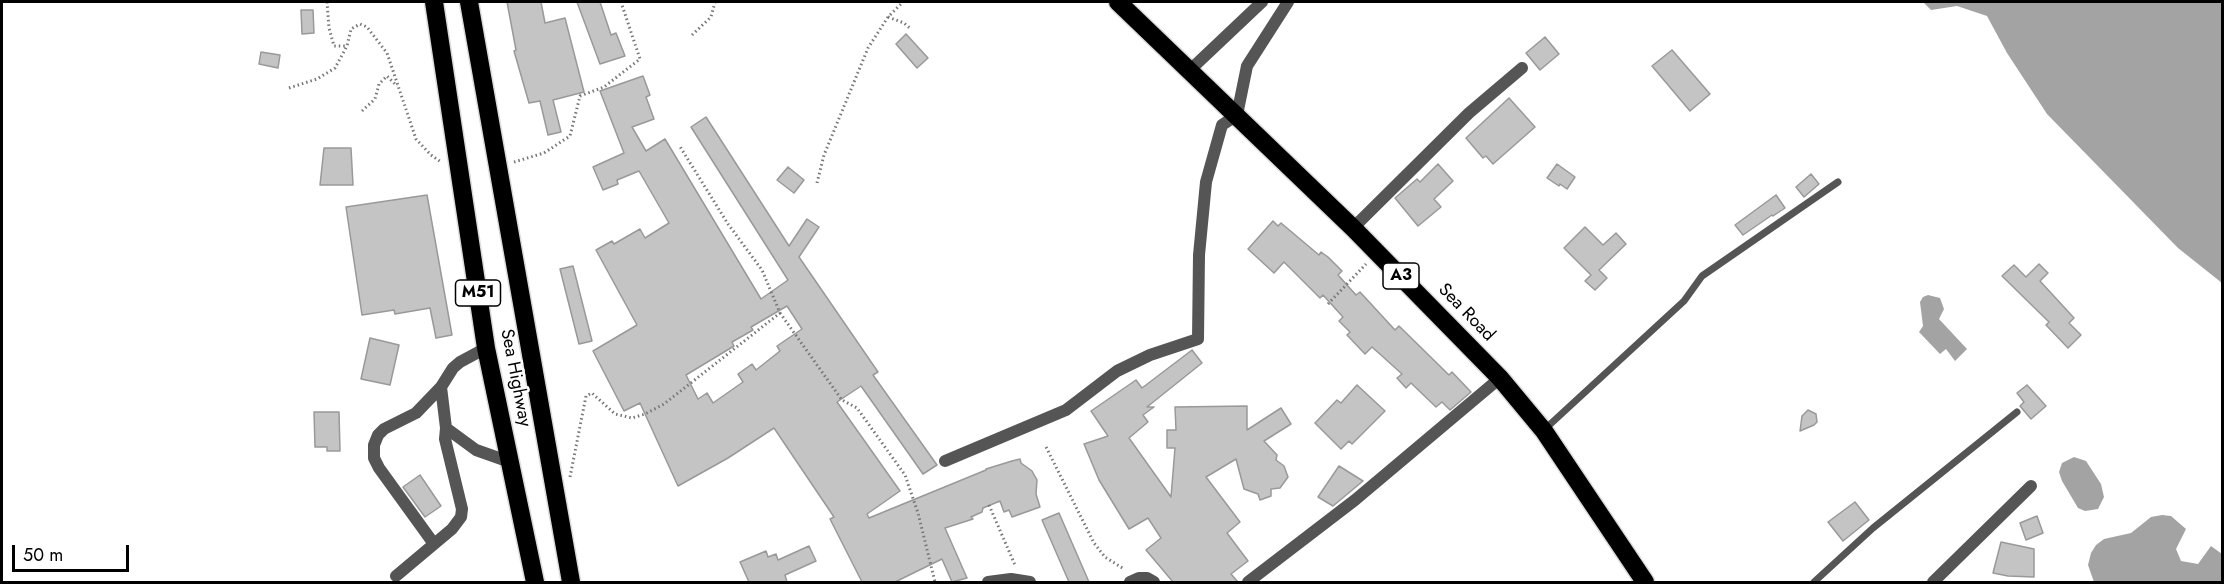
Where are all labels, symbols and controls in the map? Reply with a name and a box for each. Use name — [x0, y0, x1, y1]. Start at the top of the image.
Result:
road number: A3 — [1383, 263, 1419, 289]
road number: M51 — [456, 280, 500, 306]
street label: Sea Road — [1433, 280, 1499, 346]
street label: Sea Highway — [495, 327, 535, 429]
scale bar — [15, 533, 132, 571]
text: 50 m — [23, 542, 63, 568]

